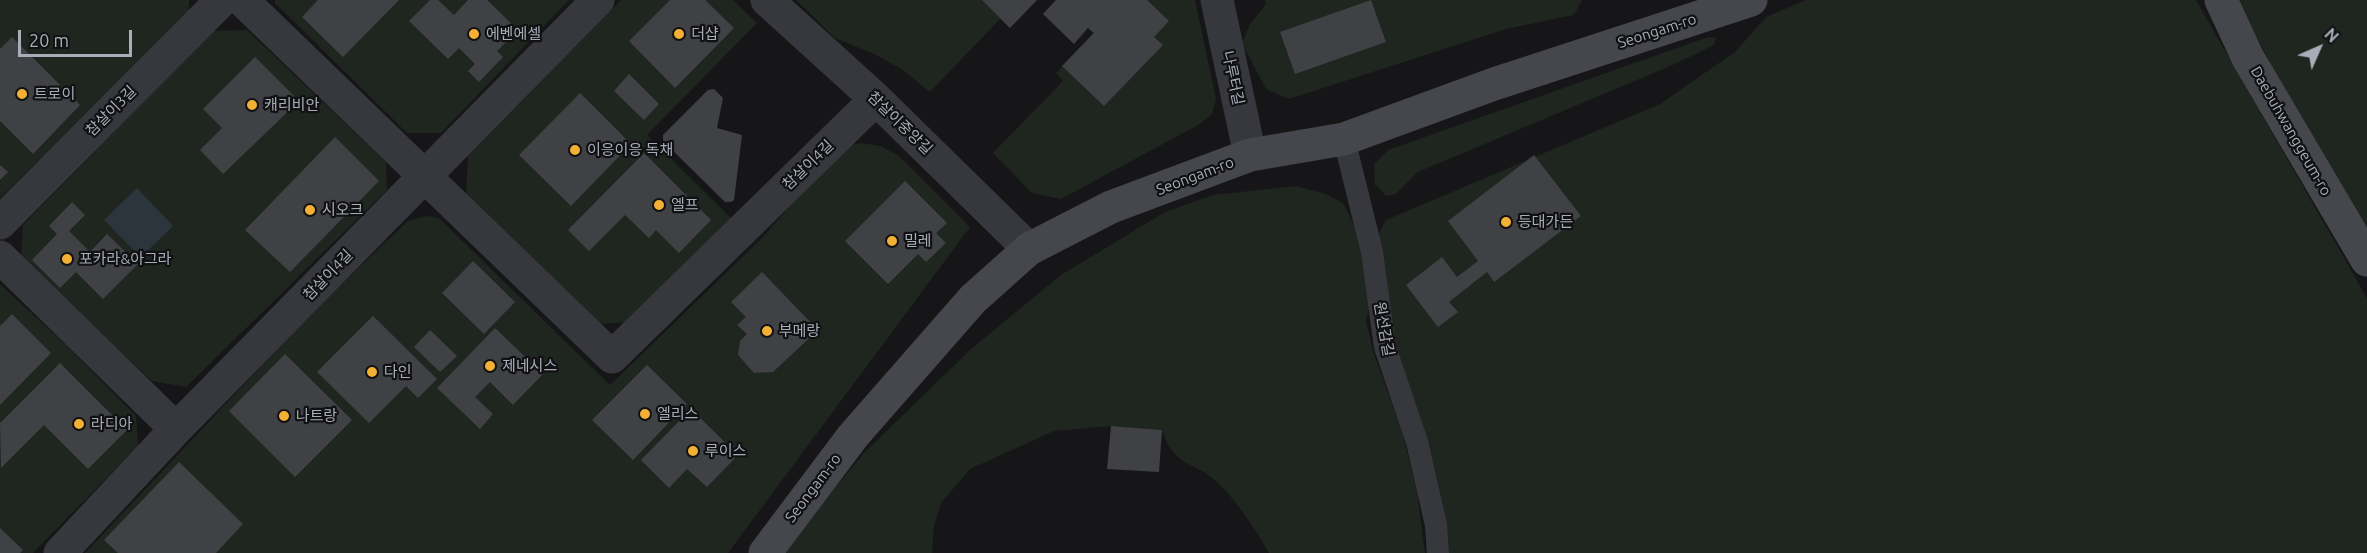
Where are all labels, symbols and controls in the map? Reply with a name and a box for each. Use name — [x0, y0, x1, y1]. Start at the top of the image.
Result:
street label: Seongam-ro — [1615, 10, 1699, 52]
scale bar — [21, 18, 135, 56]
north arrow — [2289, 18, 2349, 78]
place label: 에벤에셀 — [486, 25, 541, 43]
place label: 더샵 — [691, 25, 719, 43]
text: N — [2321, 25, 2342, 46]
marker: 에벤에셀 — [467, 27, 481, 41]
marker: 더샵 — [672, 27, 686, 41]
text: 20 m — [29, 30, 69, 50]
street label: 나루터길 — [1218, 49, 1248, 107]
street label: Daebuhwanggeum-ro — [2247, 63, 2335, 199]
street label: 참살이3길 — [82, 82, 140, 140]
place label: 트로이 — [34, 85, 75, 103]
marker: 트로이 — [15, 87, 29, 101]
street label: 참살이중앙길 — [864, 88, 936, 158]
place label: 캐리비안 — [264, 96, 319, 114]
marker: 캐리비안 — [245, 98, 259, 112]
street label: 참살이4길 — [779, 136, 837, 194]
place label: 이응이응 독채 — [587, 141, 673, 159]
marker: 이응이응 독채 — [568, 143, 582, 157]
street label: Seongam-ro — [1154, 153, 1236, 199]
place label: 엘프 — [671, 196, 699, 214]
marker: 엘프 — [652, 198, 666, 212]
place label: 시오크 — [322, 201, 363, 219]
marker: 시오크 — [303, 203, 317, 217]
place label: 등대가든 — [1518, 213, 1573, 231]
marker: 등대가든 — [1499, 215, 1513, 229]
place label: 밀레 — [904, 232, 932, 250]
marker: 밀레 — [885, 234, 899, 248]
street label: 참살이4길 — [299, 246, 357, 304]
place label: 포카라&아그라 — [79, 250, 172, 268]
marker: 포카라&아그라 — [60, 252, 74, 266]
street label: 원선감길 — [1370, 300, 1398, 358]
place label: 부메랑 — [779, 322, 820, 340]
marker: 부메랑 — [760, 324, 774, 338]
place label: 제네시스 — [502, 357, 557, 375]
marker: 제네시스 — [483, 359, 497, 373]
place label: 다인 — [384, 363, 412, 381]
marker: 다인 — [365, 365, 379, 379]
place label: 엘리스 — [657, 405, 698, 423]
place label: 나트랑 — [296, 407, 337, 425]
marker: 엘리스 — [638, 407, 652, 421]
marker: 나트랑 — [277, 409, 291, 423]
place label: 라디아 — [91, 415, 132, 433]
marker: 라디아 — [72, 417, 86, 431]
place label: 루이스 — [705, 442, 746, 460]
marker: 루이스 — [686, 444, 700, 458]
street label: Seongam-ro — [781, 450, 845, 526]

